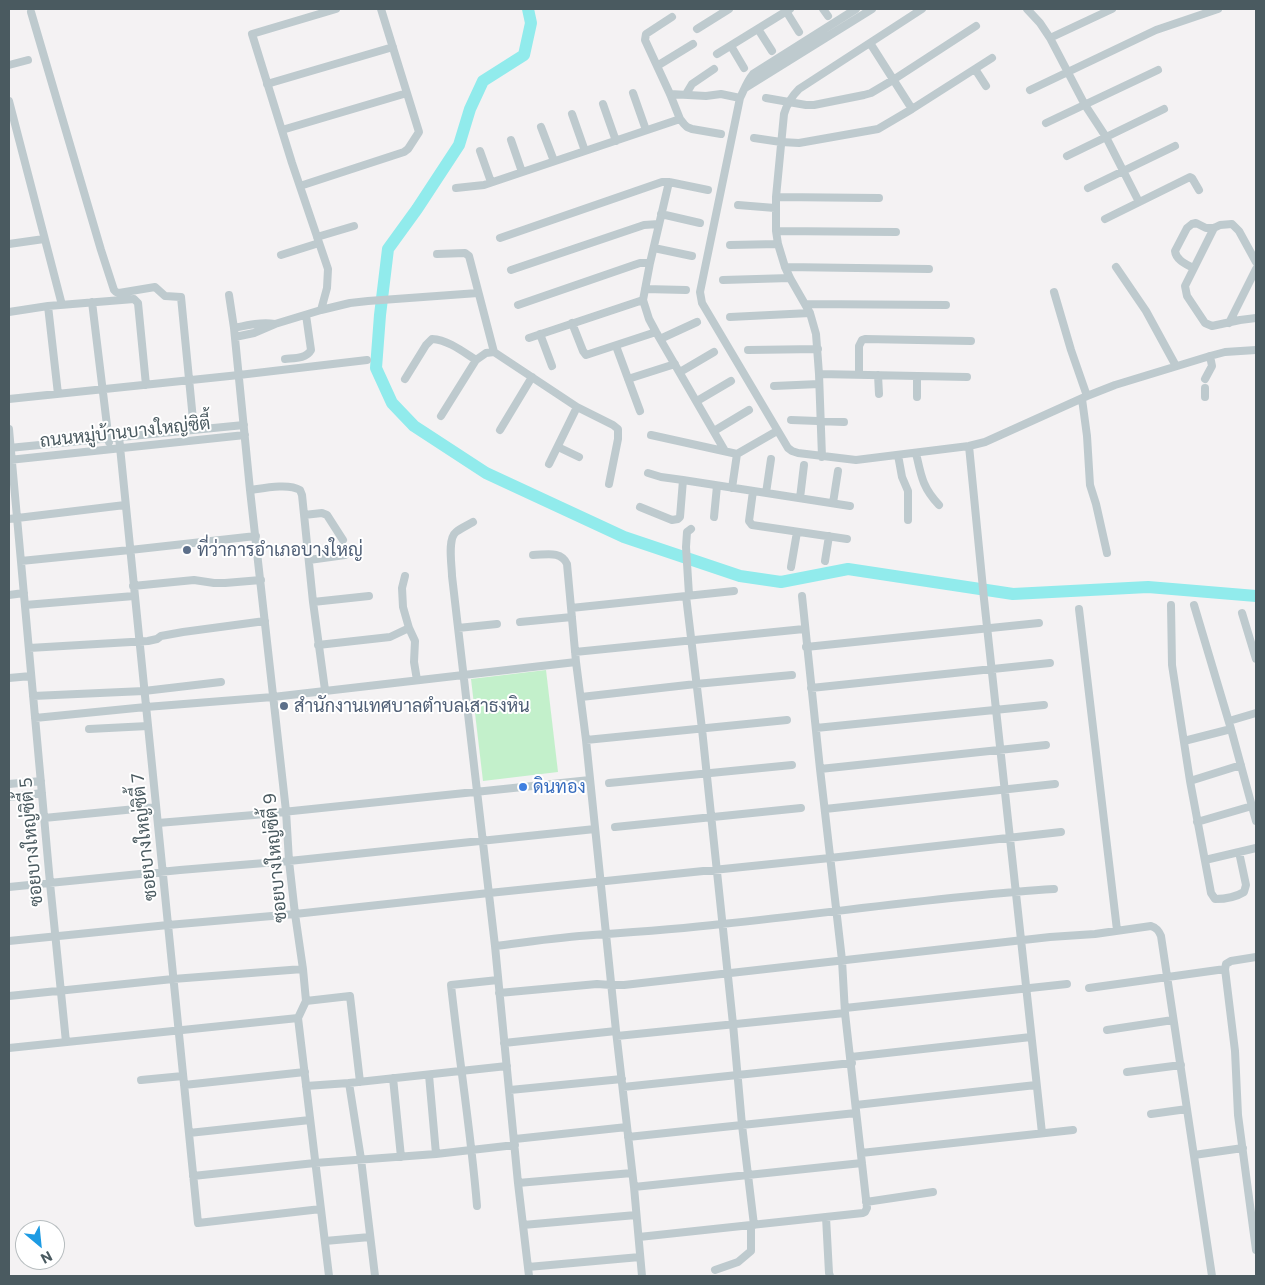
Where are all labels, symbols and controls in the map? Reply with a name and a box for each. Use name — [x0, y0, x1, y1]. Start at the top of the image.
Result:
street label: ถนนหมู่บ้านบางใหญ่ซิตี้ — [39, 412, 211, 452]
place label: ที่ว่าการอำเภอบางใหญ่ — [197, 539, 363, 561]
marker: ที่ว่าการอำเภอบางใหญ่ — [181, 544, 193, 556]
place label: สำนักงานเทศบาลตำบลเสาธงหิน — [294, 695, 530, 717]
marker: สำนักงานเทศบาลตำบลเสาธงหิน — [278, 700, 290, 712]
street label: ซอยบางใหญ่ซิตี้ 7 — [127, 772, 161, 902]
place label: ดินทอง — [533, 776, 586, 798]
street label: ซอยบางใหญ่ซิตี้ 5 — [15, 777, 47, 907]
marker: ดินทอง — [517, 781, 529, 793]
street label: ซอยบางใหญ่ซิตี้ 9 — [259, 792, 291, 924]
north arrow — [15, 1220, 65, 1270]
text: N — [38, 1248, 55, 1268]

